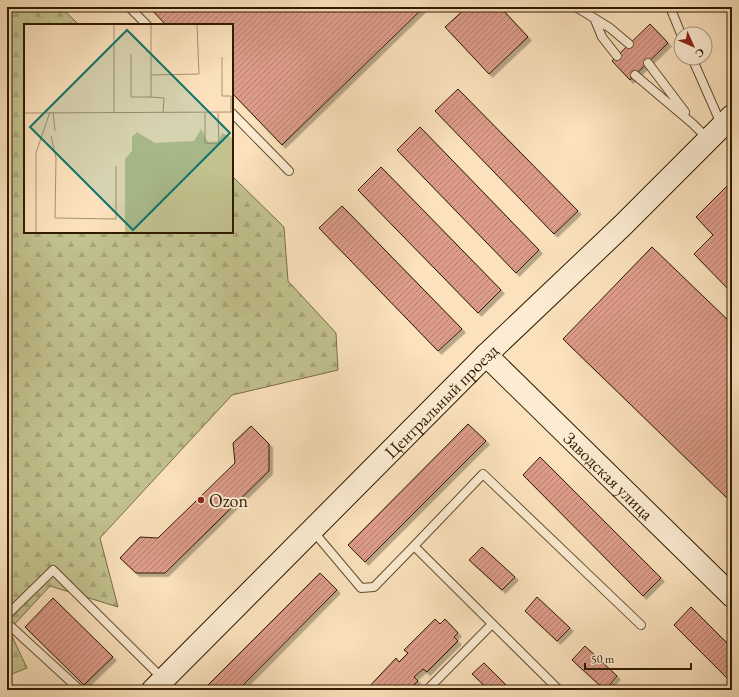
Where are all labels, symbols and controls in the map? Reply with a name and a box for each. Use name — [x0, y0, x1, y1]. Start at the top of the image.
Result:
inset map — [24, 24, 233, 233]
north arrow — [673, 26, 713, 66]
text: С — [692, 45, 708, 61]
street label: Центральный проезд — [379, 339, 502, 463]
street label: Заводская улица — [559, 426, 659, 525]
place label: Ozon — [209, 489, 248, 512]
marker: Ozon — [196, 495, 206, 505]
scale bar — [585, 645, 691, 671]
text: 50 m — [591, 651, 615, 667]

